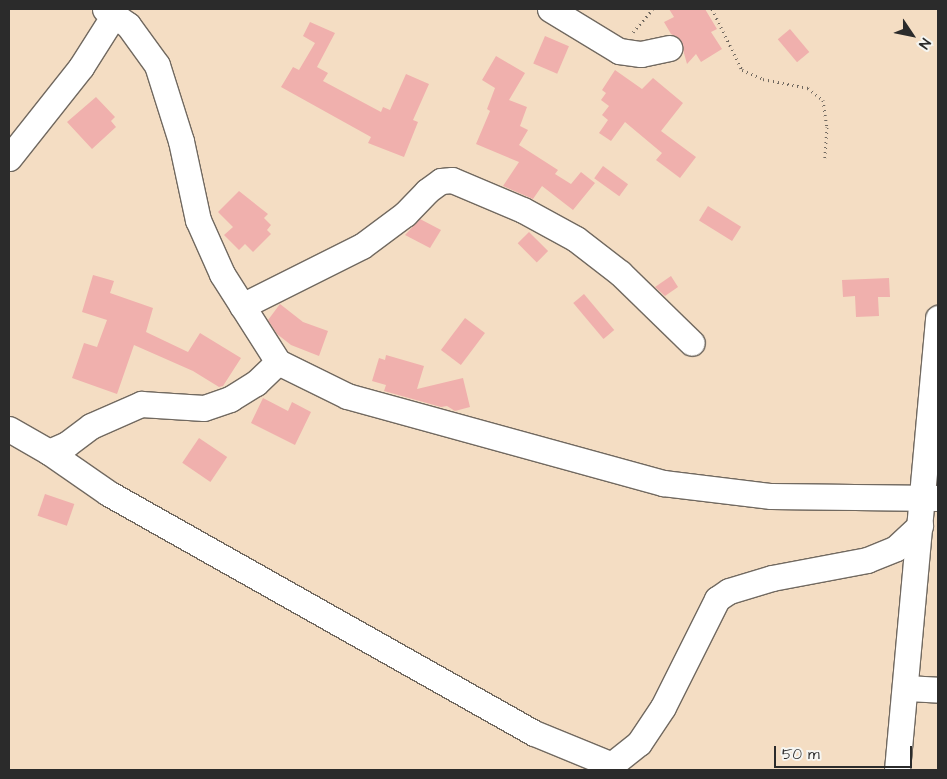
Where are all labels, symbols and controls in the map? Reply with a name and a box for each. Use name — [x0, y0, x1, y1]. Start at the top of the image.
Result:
north arrow — [887, 10, 937, 60]
text: N — [914, 34, 935, 53]
scale bar — [777, 736, 914, 768]
text: 50 m — [782, 744, 820, 765]

